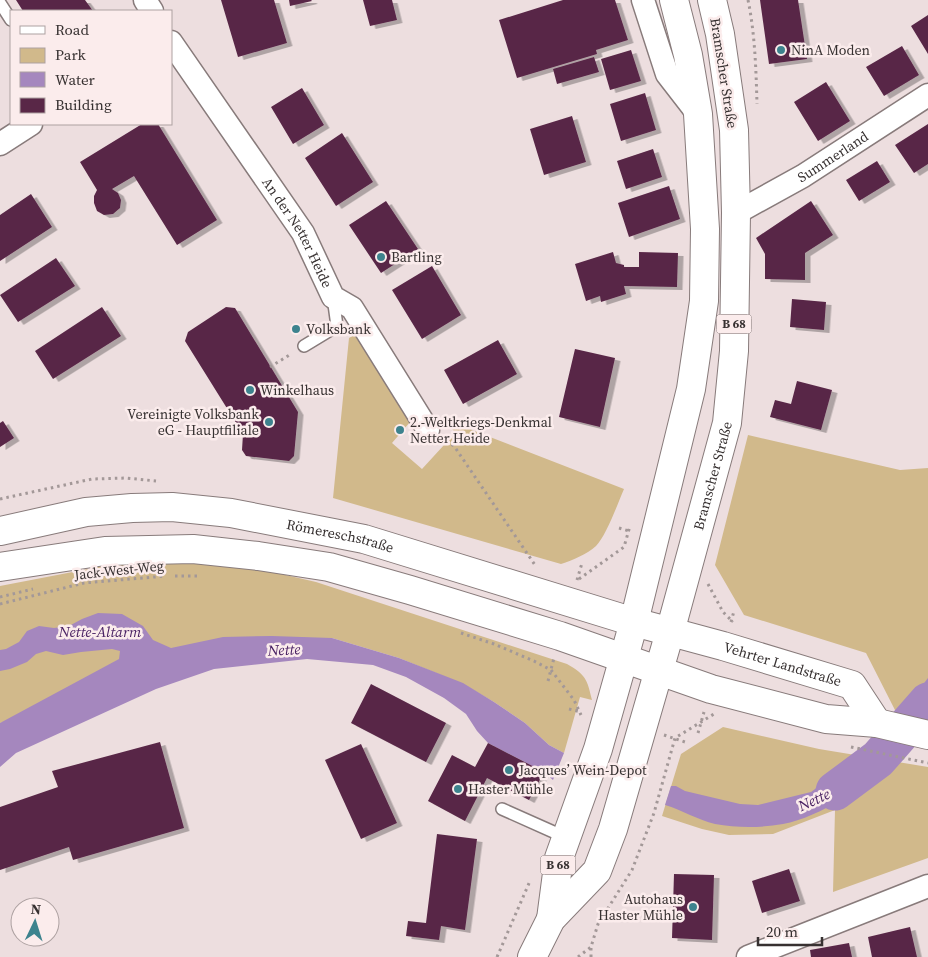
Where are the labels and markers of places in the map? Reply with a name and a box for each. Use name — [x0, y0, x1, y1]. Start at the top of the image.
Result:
place label: NinA Moden — [791, 40, 871, 60]
marker: NinA Moden — [775, 44, 787, 56]
place label: Bartling — [391, 247, 442, 267]
marker: Bartling — [375, 251, 387, 263]
place label: Volksbank — [306, 319, 371, 339]
marker: Volksbank — [290, 323, 302, 335]
place label: Winkelhaus — [260, 380, 334, 400]
marker: Winkelhaus — [244, 384, 256, 396]
place label: Vereinigte Volksbank eG - Hauptfiliale — [127, 404, 259, 440]
place label: 2.-Weltkriegs-Denkmal Netter Heide — [410, 412, 552, 448]
marker: Vereinigte Volksbank eG - Hauptfiliale — [263, 416, 275, 428]
marker: 2.-Weltkriegs-Denkmal Netter Heide — [394, 424, 406, 436]
place label: Jacques’ Wein-Depot — [518, 760, 647, 780]
marker: Jacques’ Wein-Depot — [503, 764, 515, 776]
place label: Haster Mühle — [468, 779, 553, 799]
marker: Haster Mühle — [452, 783, 464, 795]
place label: Autohaus Haster Mühle — [598, 889, 683, 925]
marker: Autohaus Haster Mühle — [687, 901, 699, 913]

